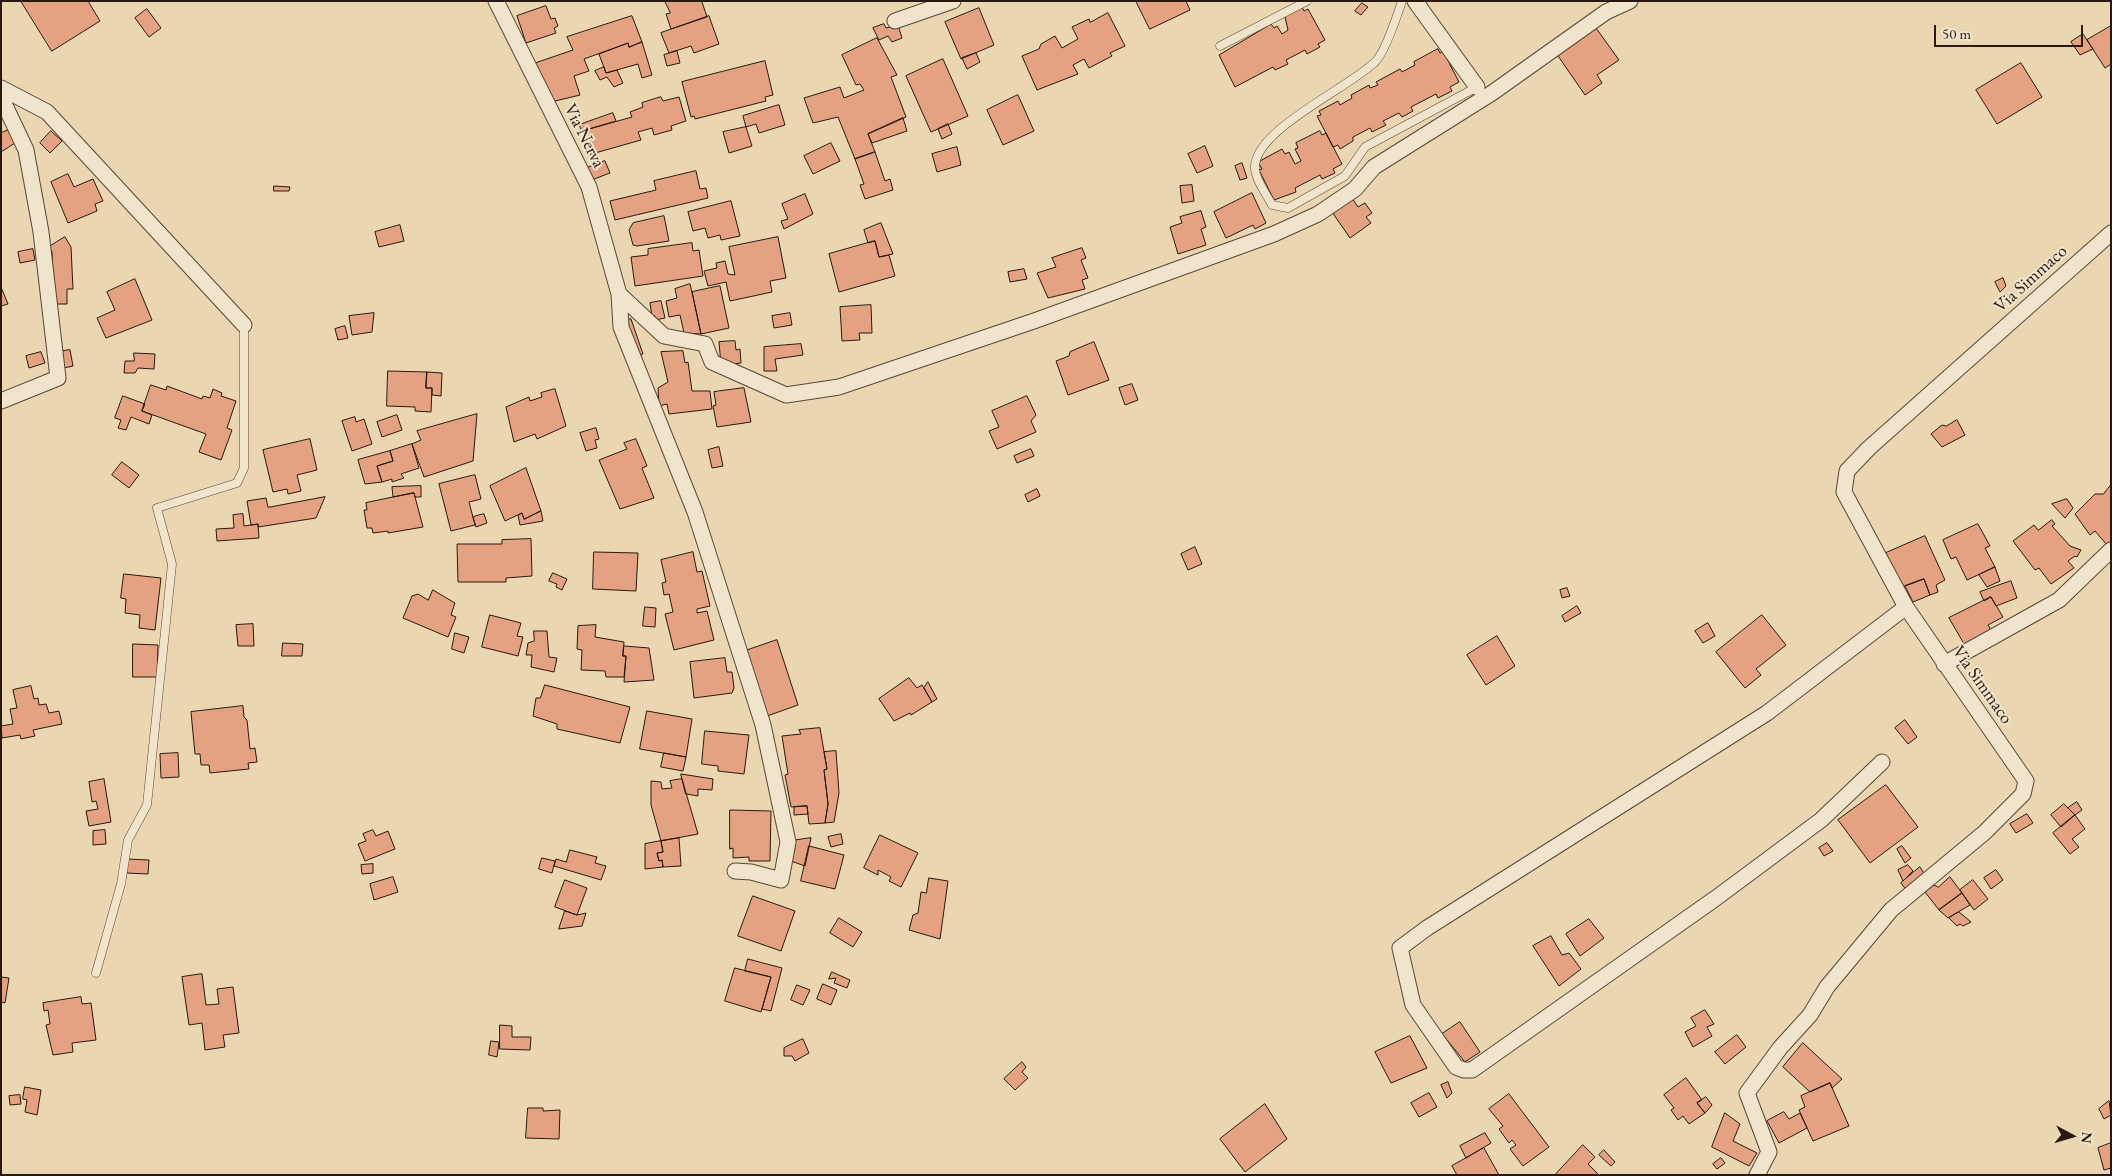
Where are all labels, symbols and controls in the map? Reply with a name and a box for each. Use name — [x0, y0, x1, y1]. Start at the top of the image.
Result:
scale bar — [1937, 15, 2086, 47]
text: 50 m — [1942, 24, 1971, 43]
street label: Via Nerva — [559, 100, 609, 172]
street label: Via Simmaco — [1990, 241, 2072, 317]
street label: Via Simmaco — [1947, 642, 2017, 728]
north arrow — [2047, 1111, 2097, 1161]
text: N — [2077, 1131, 2096, 1144]

